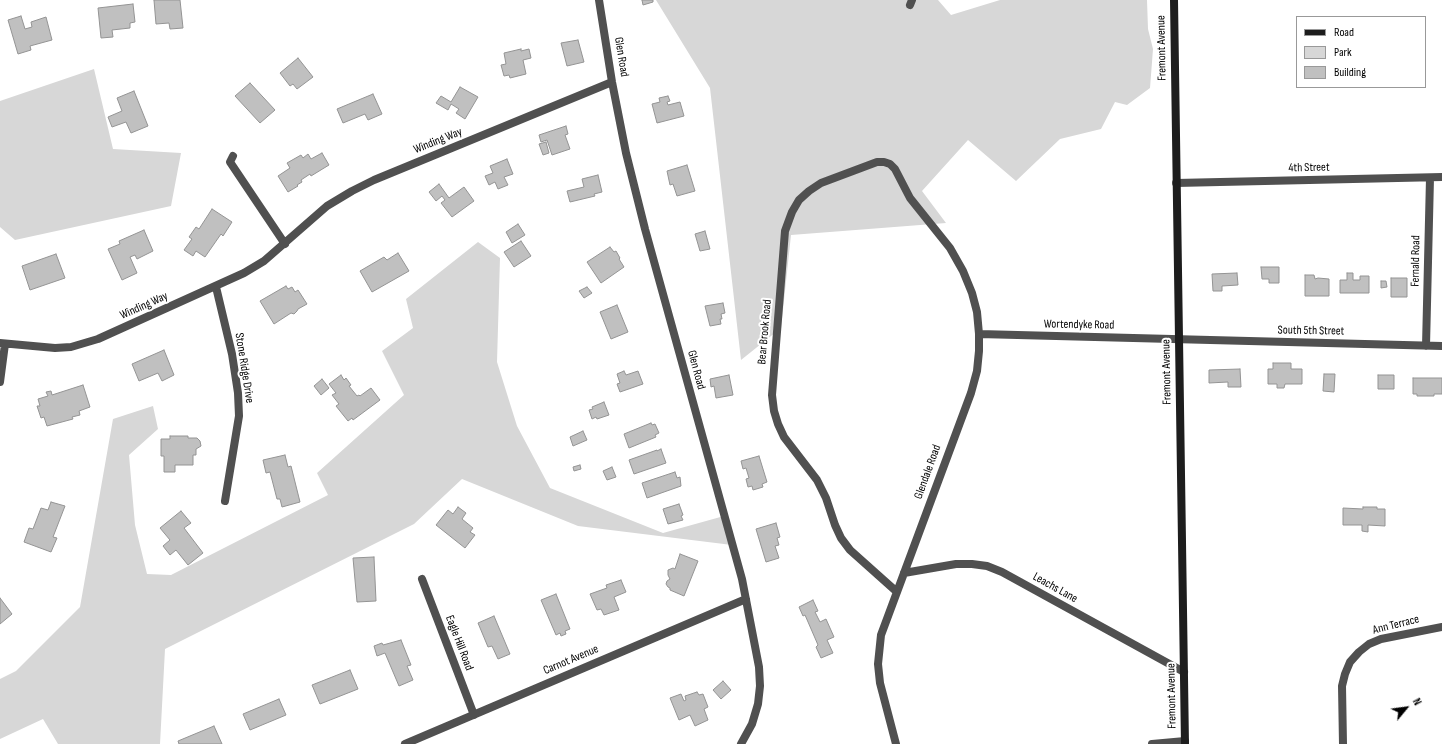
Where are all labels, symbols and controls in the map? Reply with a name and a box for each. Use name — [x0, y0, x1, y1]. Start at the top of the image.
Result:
street label: Fremont Avenue — [1154, 15, 1170, 81]
legend — [1296, 16, 1426, 88]
text: Road — [1334, 25, 1354, 40]
street label: Glen Road — [611, 36, 631, 78]
text: Park — [1334, 45, 1352, 60]
text: Building — [1334, 65, 1366, 80]
street label: Winding Way — [412, 125, 464, 157]
street label: 4th Street — [1288, 160, 1330, 176]
street label: Fernald Road — [1408, 235, 1424, 287]
street label: Winding Way — [118, 289, 170, 323]
street label: Bear Brook Road — [755, 299, 775, 365]
street label: Wortendyke Road — [1044, 317, 1114, 333]
street label: South 5th Street — [1278, 323, 1344, 339]
street label: Stone Ridge Drive — [231, 332, 257, 404]
street label: Fremont Avenue — [1159, 339, 1175, 405]
street label: Glen Road — [684, 349, 708, 391]
street label: Glendale Road — [912, 443, 944, 501]
street label: Leachs Lane — [1030, 570, 1080, 606]
street label: Ann Terrace — [1371, 612, 1421, 638]
street label: Eagle Hill Road — [442, 613, 476, 673]
street label: Carnot Avenue — [541, 642, 601, 678]
street label: Fremont Avenue — [1164, 663, 1180, 729]
north arrow — [1386, 688, 1426, 728]
text: N — [1410, 696, 1424, 708]

